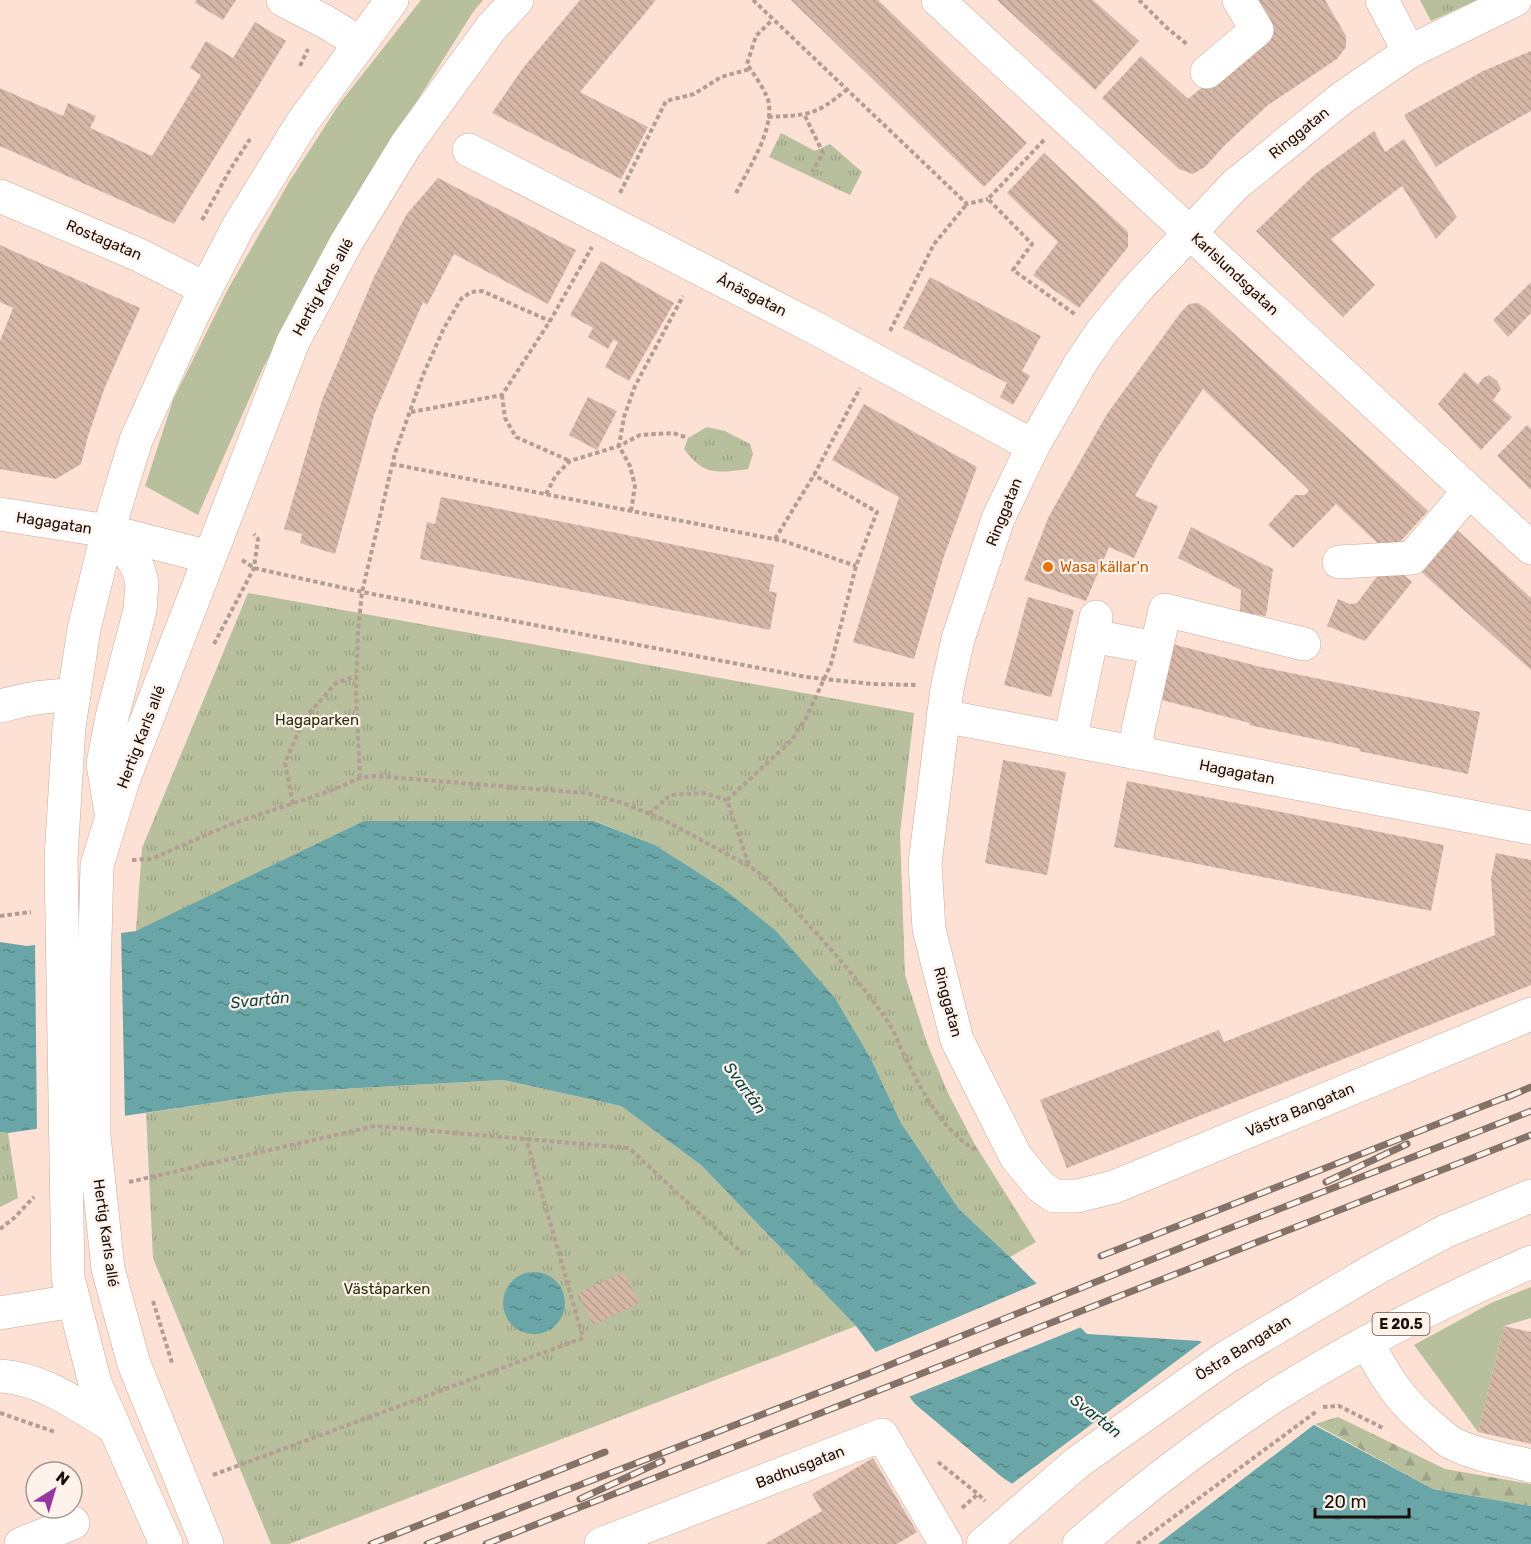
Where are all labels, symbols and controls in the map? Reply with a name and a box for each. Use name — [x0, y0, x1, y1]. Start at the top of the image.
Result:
street label: Ringgatan — [1265, 103, 1333, 163]
street label: Rostagatan — [63, 216, 145, 264]
street label: Karlslundsgatan — [1188, 229, 1282, 319]
street label: Hertig Karls allé — [289, 235, 357, 339]
street label: Ånäsgatan — [714, 270, 790, 320]
street label: Ringgatan — [982, 475, 1026, 549]
street label: Hagagatan — [15, 508, 93, 538]
place label: Wasa källar'n — [1060, 558, 1149, 576]
marker: Wasa källar'n — [1041, 560, 1055, 574]
street label: Hertig Karls allé — [113, 683, 169, 791]
park label: Hagaparken — [275, 711, 359, 729]
street label: Hagagatan — [1198, 756, 1276, 788]
street label: Ringgatan — [930, 965, 966, 1039]
water label: Svartån — [229, 987, 291, 1013]
water label: Svartån — [720, 1058, 770, 1118]
street label: Västra Bangatan — [1243, 1079, 1357, 1141]
street label: Hertig Karls allé — [90, 1178, 122, 1288]
park label: Väståparken — [344, 1280, 430, 1298]
street label: Östra Bangatan — [1192, 1311, 1294, 1385]
road number: E 20.5 — [1372, 1313, 1430, 1335]
water label: Svartån — [1067, 1390, 1125, 1442]
street label: Badhusgatan — [753, 1442, 847, 1492]
north arrow — [24, 1460, 84, 1520]
text: N — [52, 1467, 73, 1489]
scale bar — [1315, 1481, 1410, 1519]
text: 20 m — [1324, 1491, 1366, 1513]

